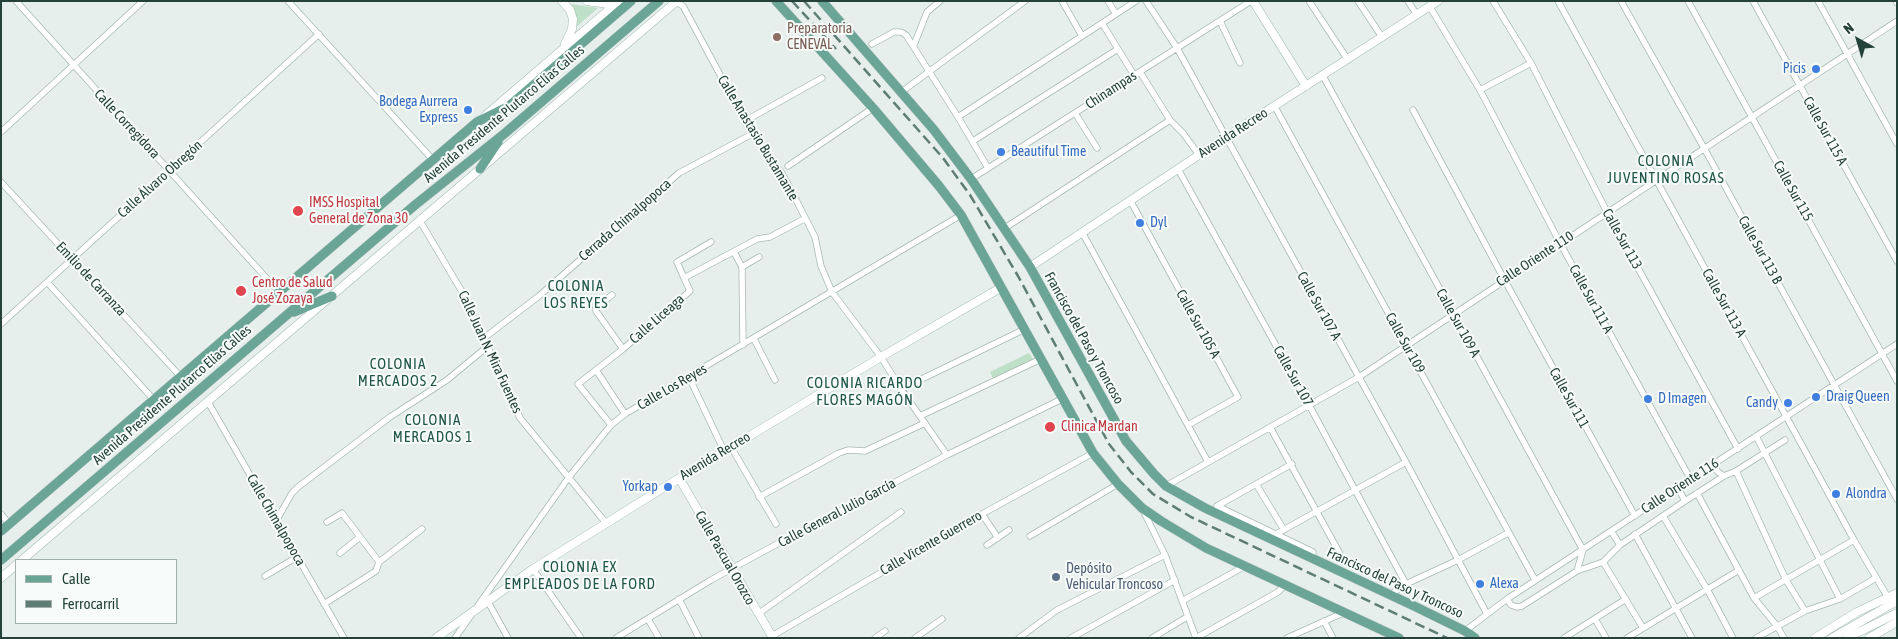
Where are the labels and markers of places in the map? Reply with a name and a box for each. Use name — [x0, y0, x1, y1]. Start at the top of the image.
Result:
place label: Preparatoria CENEVAL — [787, 21, 852, 54]
marker: Preparatoria CENEVAL — [771, 31, 783, 43]
place label: Picis — [1783, 61, 1806, 77]
marker: Picis — [1810, 63, 1822, 75]
place label: Bodega Aurrera Express — [379, 94, 458, 126]
marker: Bodega Aurrera Express — [462, 104, 474, 116]
place label: Beautiful Time — [1011, 144, 1086, 160]
marker: Beautiful Time — [995, 146, 1007, 158]
place label: IMSS Hospital General de Zona 30 — [309, 195, 408, 228]
marker: IMSS Hospital General de Zona 30 — [291, 204, 305, 218]
place label: Dyl — [1150, 215, 1167, 231]
marker: Dyl — [1134, 217, 1146, 229]
place label: Centro de Salud José Zozaya — [252, 275, 333, 308]
marker: Centro de Salud José Zozaya — [234, 284, 248, 298]
place label: Draig Queen — [1826, 389, 1890, 405]
place label: D Imagen — [1658, 391, 1707, 407]
marker: Draig Queen — [1810, 391, 1822, 403]
marker: D Imagen — [1642, 393, 1654, 405]
place label: Candy — [1746, 395, 1778, 411]
marker: Candy — [1782, 397, 1794, 409]
place label: Clinica Mardan — [1061, 419, 1138, 435]
marker: Clinica Mardan — [1043, 420, 1057, 434]
place label: Yorkap — [623, 479, 658, 495]
marker: Yorkap — [662, 481, 674, 493]
place label: Alondra — [1846, 486, 1887, 502]
marker: Alondra — [1830, 488, 1842, 500]
place label: Depósito Vehicular Troncoso — [1066, 561, 1163, 594]
marker: Depósito Vehicular Troncoso — [1050, 571, 1062, 583]
place label: Alexa — [1490, 576, 1519, 592]
marker: Alexa — [1474, 578, 1486, 590]

